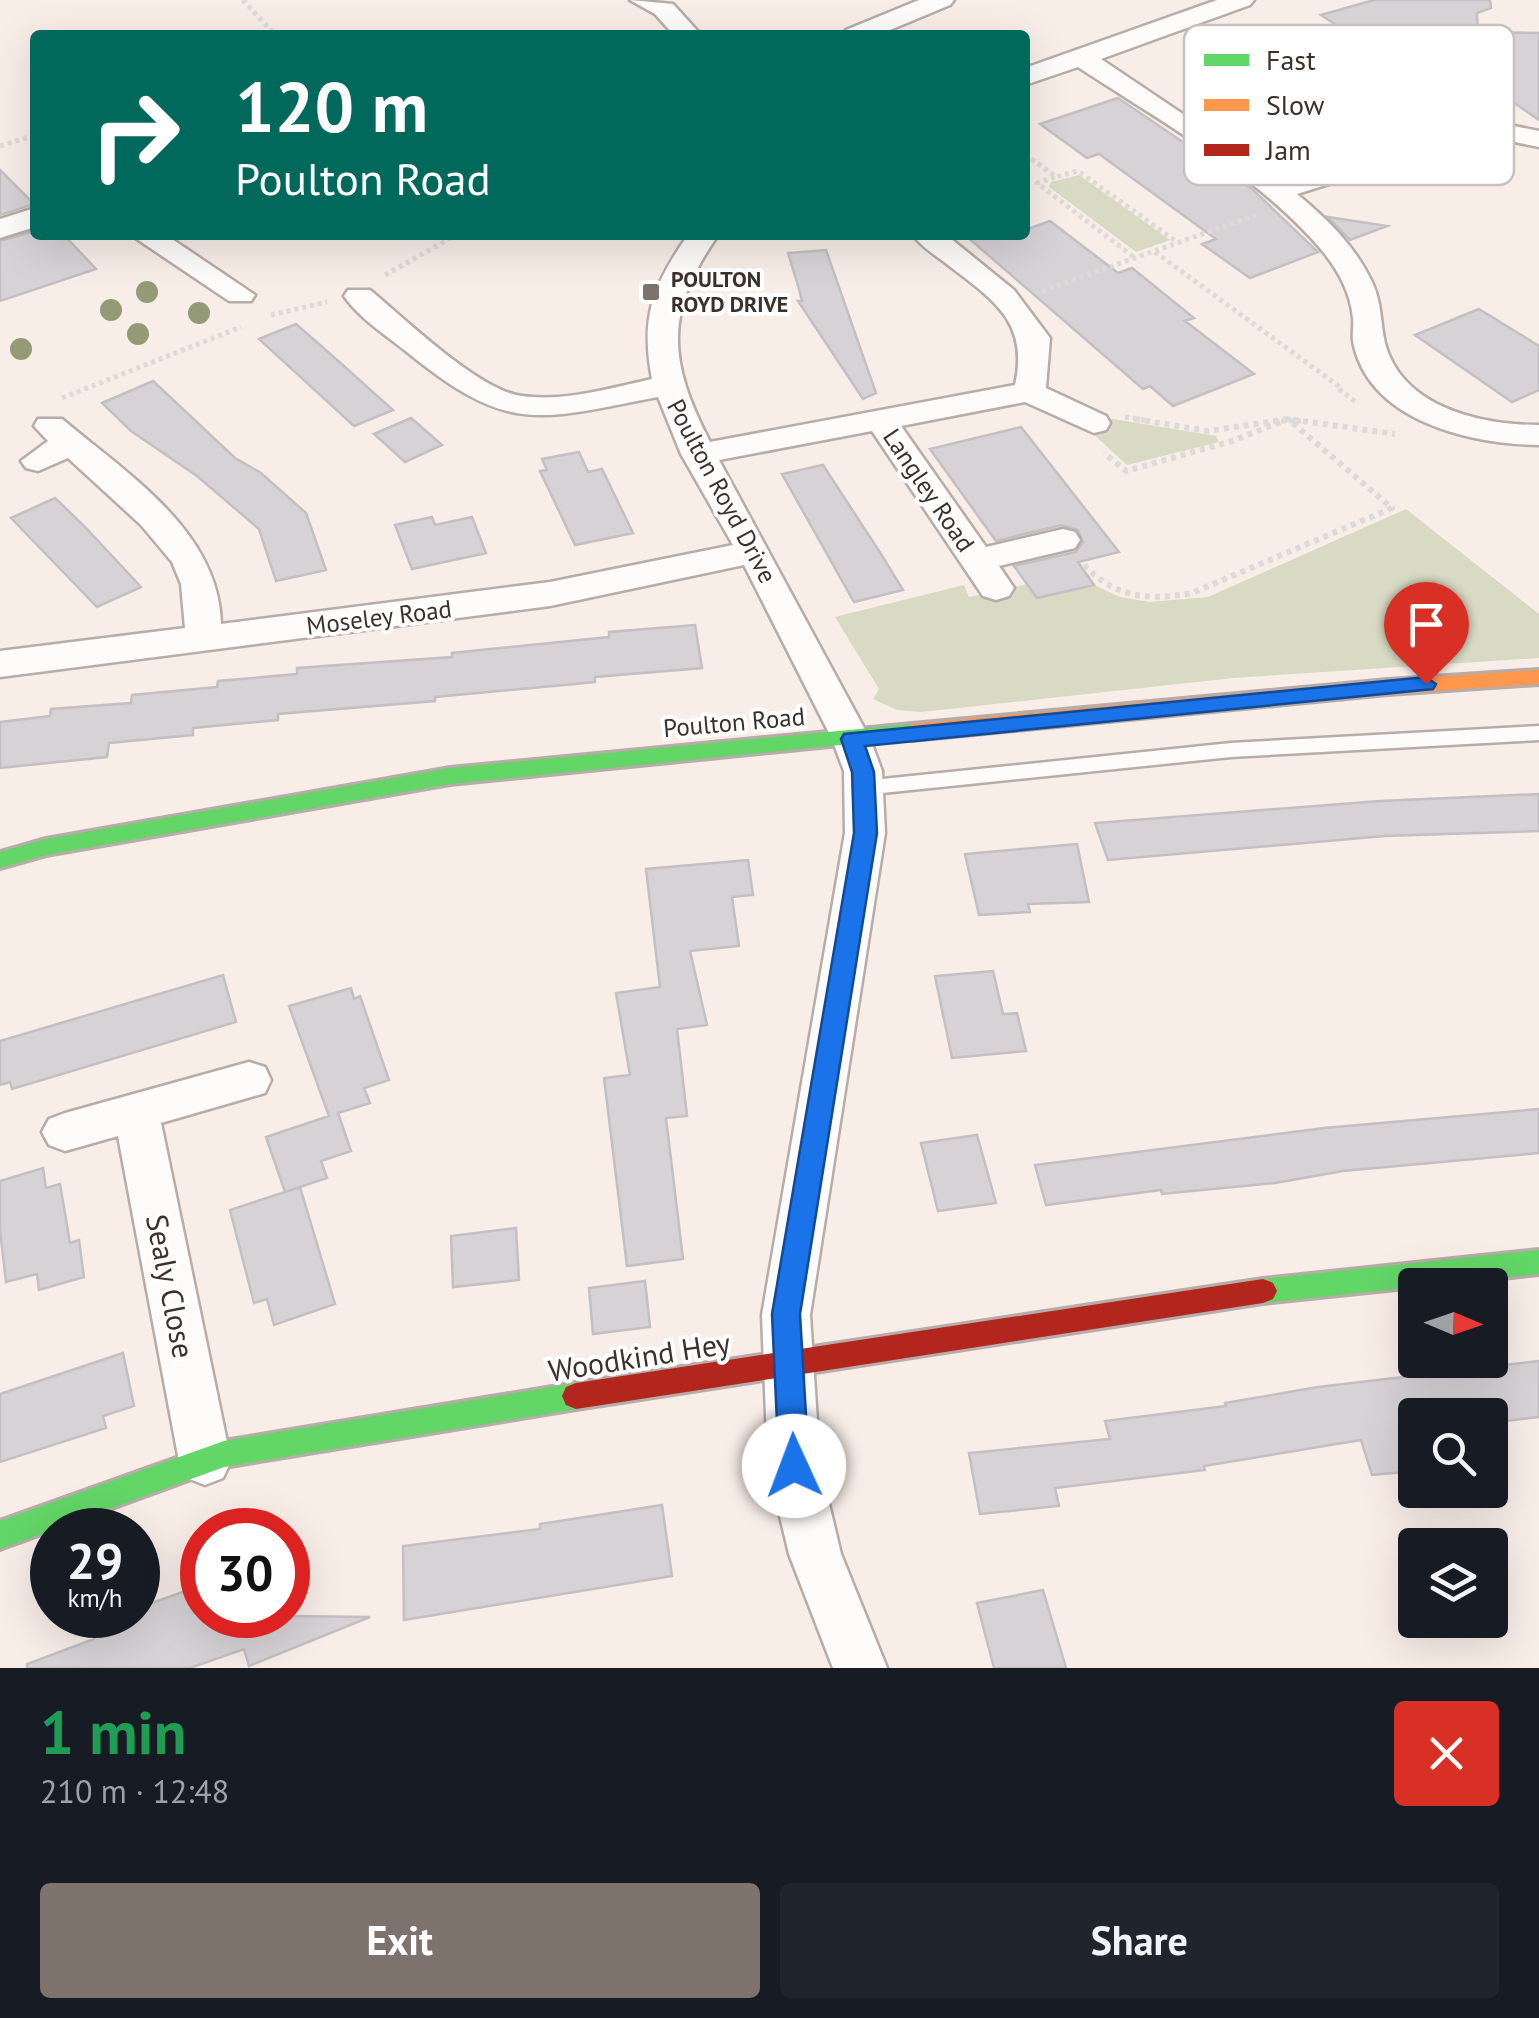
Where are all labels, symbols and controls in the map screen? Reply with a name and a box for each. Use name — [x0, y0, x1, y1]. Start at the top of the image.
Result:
legend — [1184, 25, 1514, 185]
text: Fast — [1266, 41, 1316, 78]
text: 120 m — [235, 61, 428, 151]
icon: right — [70, 70, 200, 200]
text: Slow — [1266, 86, 1325, 123]
text: Jam — [1265, 131, 1311, 168]
text: Poulton Road — [235, 149, 491, 207]
place label: POULTON ROYD DRIVE — [671, 265, 788, 318]
marker: POULTON ROYD DRIVE — [640, 281, 662, 303]
street label: Poulton Royd Drive — [660, 394, 784, 588]
street label: Langley Road — [876, 422, 982, 558]
pin — [1384, 582, 1469, 685]
street label: Moseley Road — [304, 592, 454, 642]
icon: arrive — [1399, 597, 1454, 652]
street label: Poulton Road — [662, 700, 806, 744]
street label: Sealy Close — [138, 1211, 204, 1361]
north arrow — [1398, 1268, 1508, 1378]
map controls — [1398, 1268, 1508, 1638]
street label: Woodkind Hey — [545, 1322, 733, 1390]
button: search — [1398, 1398, 1508, 1508]
position arrow — [742, 1414, 846, 1518]
speed limit sign: 30 — [180, 1508, 310, 1638]
text: 29 — [67, 1528, 123, 1593]
button: layers — [1398, 1528, 1508, 1638]
text: km/h — [68, 1582, 122, 1614]
text: 1 min — [40, 1693, 186, 1771]
button: close — [1394, 1701, 1499, 1806]
text: 210 m · 12:48 — [40, 1770, 229, 1812]
button: Exit — [40, 1883, 760, 1998]
button: Share — [780, 1883, 1499, 1998]

